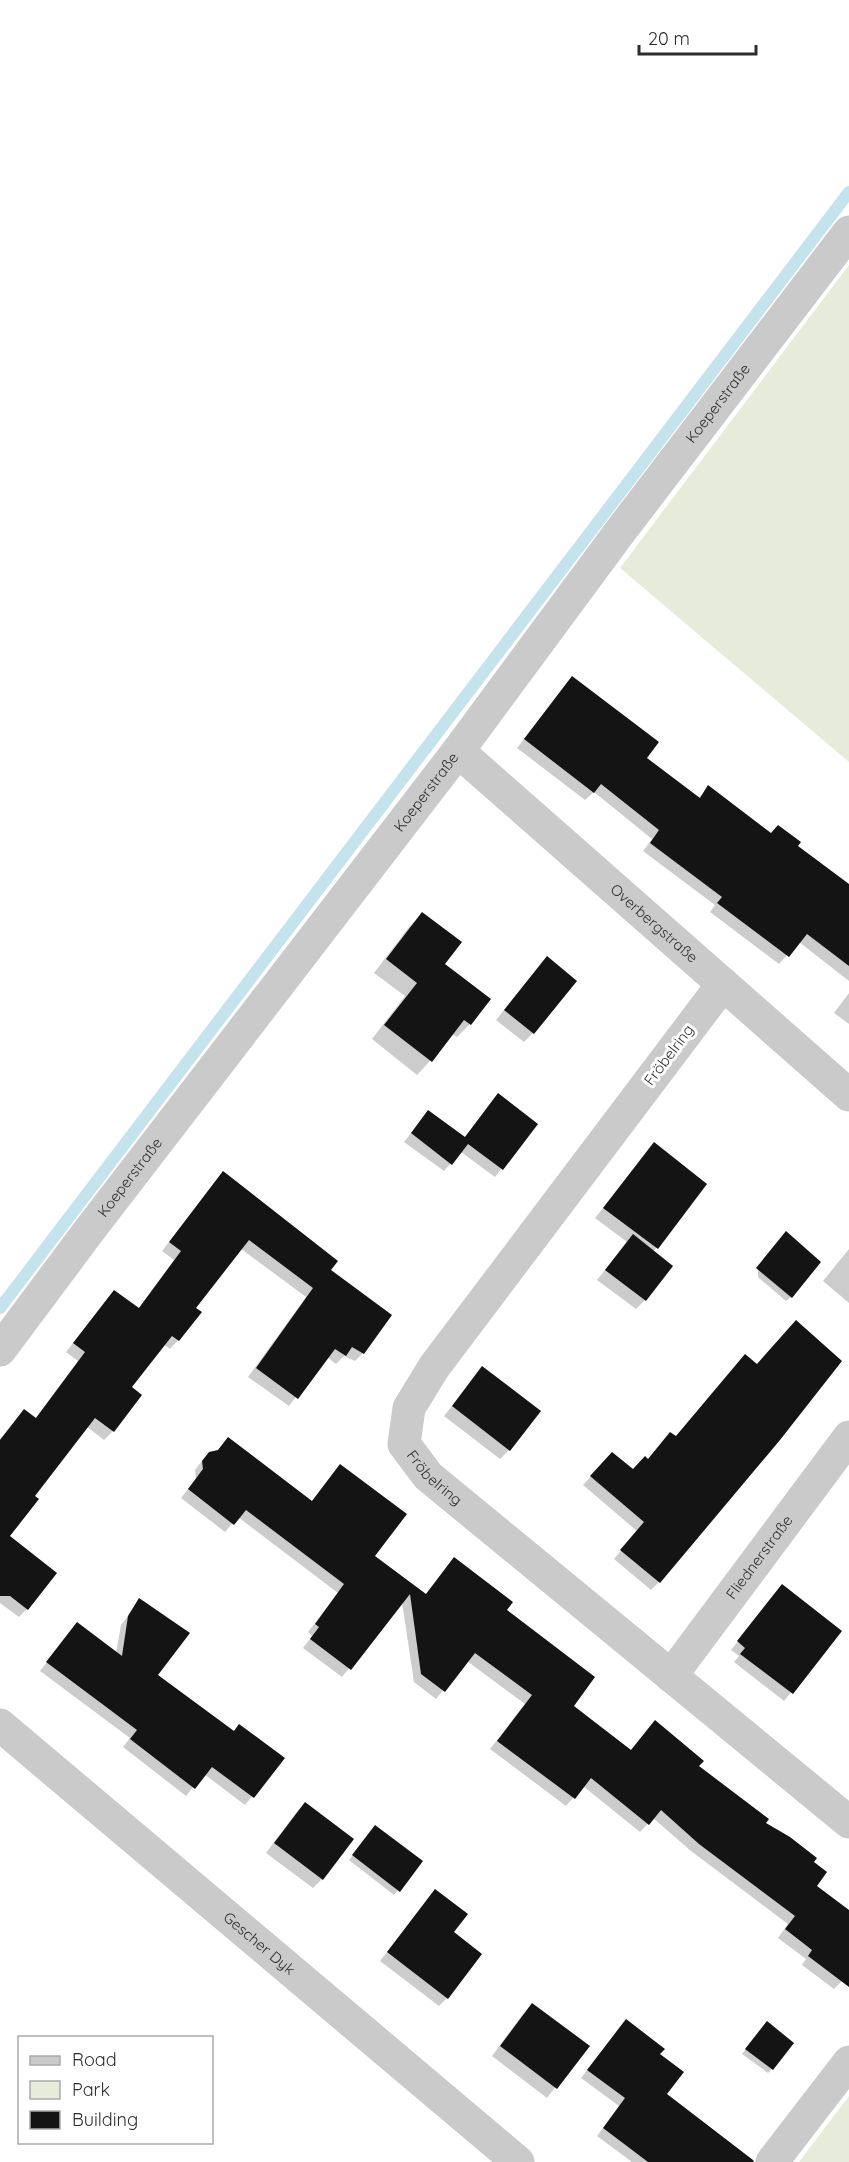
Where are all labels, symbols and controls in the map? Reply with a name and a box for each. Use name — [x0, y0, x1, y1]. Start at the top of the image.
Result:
scale bar — [639, 18, 756, 56]
text: 20 m — [648, 27, 690, 50]
street label: Koeperstraße — [681, 360, 754, 447]
street label: Koeperstraße — [389, 748, 462, 835]
street label: Overbergstraße — [607, 879, 702, 967]
street label: Fröbelring — [640, 1021, 698, 1089]
street label: Koeperstraße — [93, 1134, 166, 1221]
street label: Fröbelring — [403, 1446, 466, 1509]
street label: Fliednerstraße — [721, 1511, 797, 1603]
street label: Gescher Dyk — [220, 1908, 299, 1979]
legend — [18, 2036, 213, 2144]
text: Road — [72, 2048, 117, 2071]
text: Park — [72, 2078, 110, 2101]
text: Building — [72, 2108, 138, 2131]

